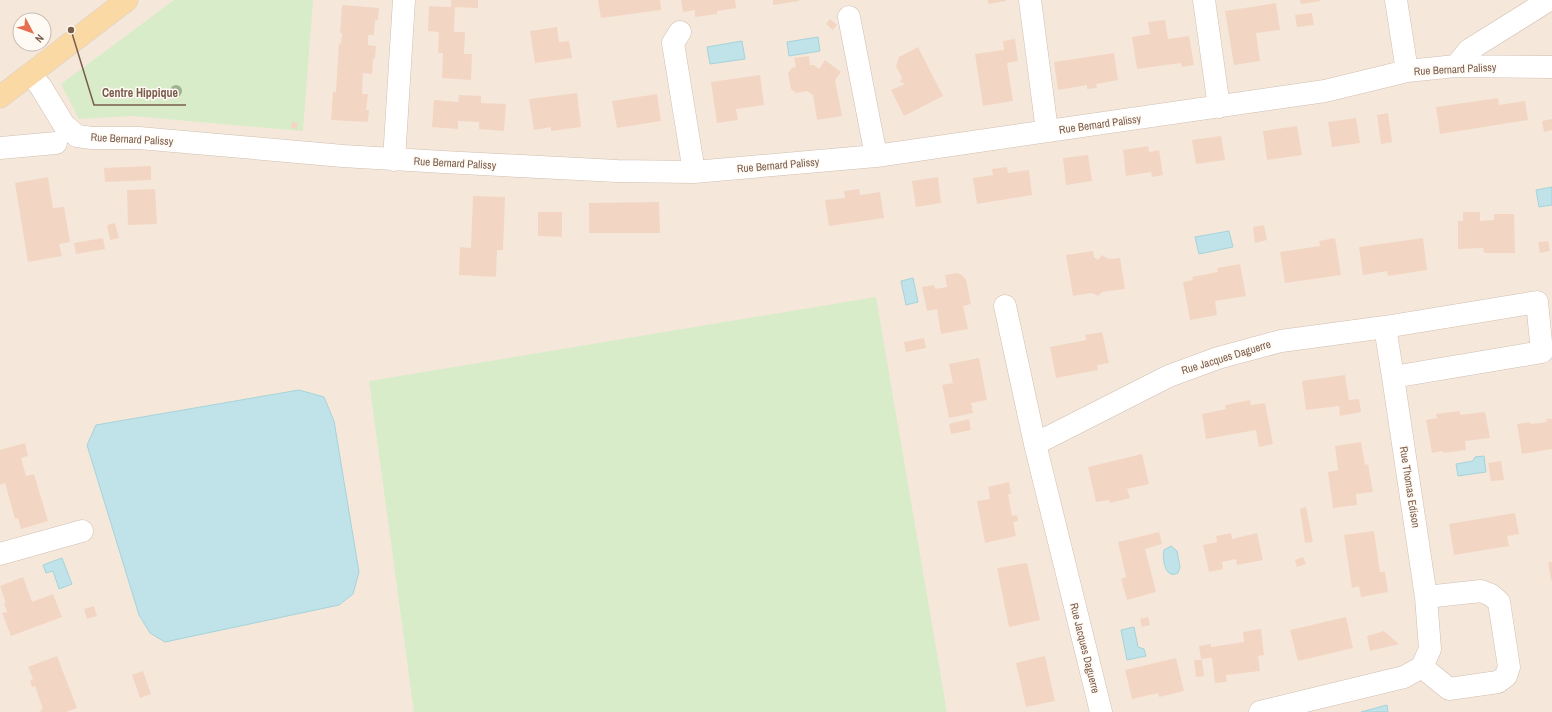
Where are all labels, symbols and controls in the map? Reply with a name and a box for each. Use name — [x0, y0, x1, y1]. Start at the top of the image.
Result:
north arrow — [12, 12, 52, 52]
text: N — [32, 32, 47, 46]
street label: Rue Bernard Palissy — [1413, 60, 1497, 78]
callout: Centre Hippique — [94, 81, 186, 105]
text: Centre Hippique — [102, 85, 179, 101]
street label: Rue Bernard Palissy — [1058, 111, 1142, 137]
street label: Rue Bernard Palissy — [90, 130, 174, 148]
street label: Rue Bernard Palissy — [413, 154, 497, 172]
street label: Rue Bernard Palissy — [736, 154, 820, 176]
street label: Rue Jacques Daguerre — [1180, 337, 1272, 377]
street label: Rue Thomas Edison — [1397, 445, 1423, 529]
street label: Rue Jacques Daguerre — [1067, 601, 1103, 695]

